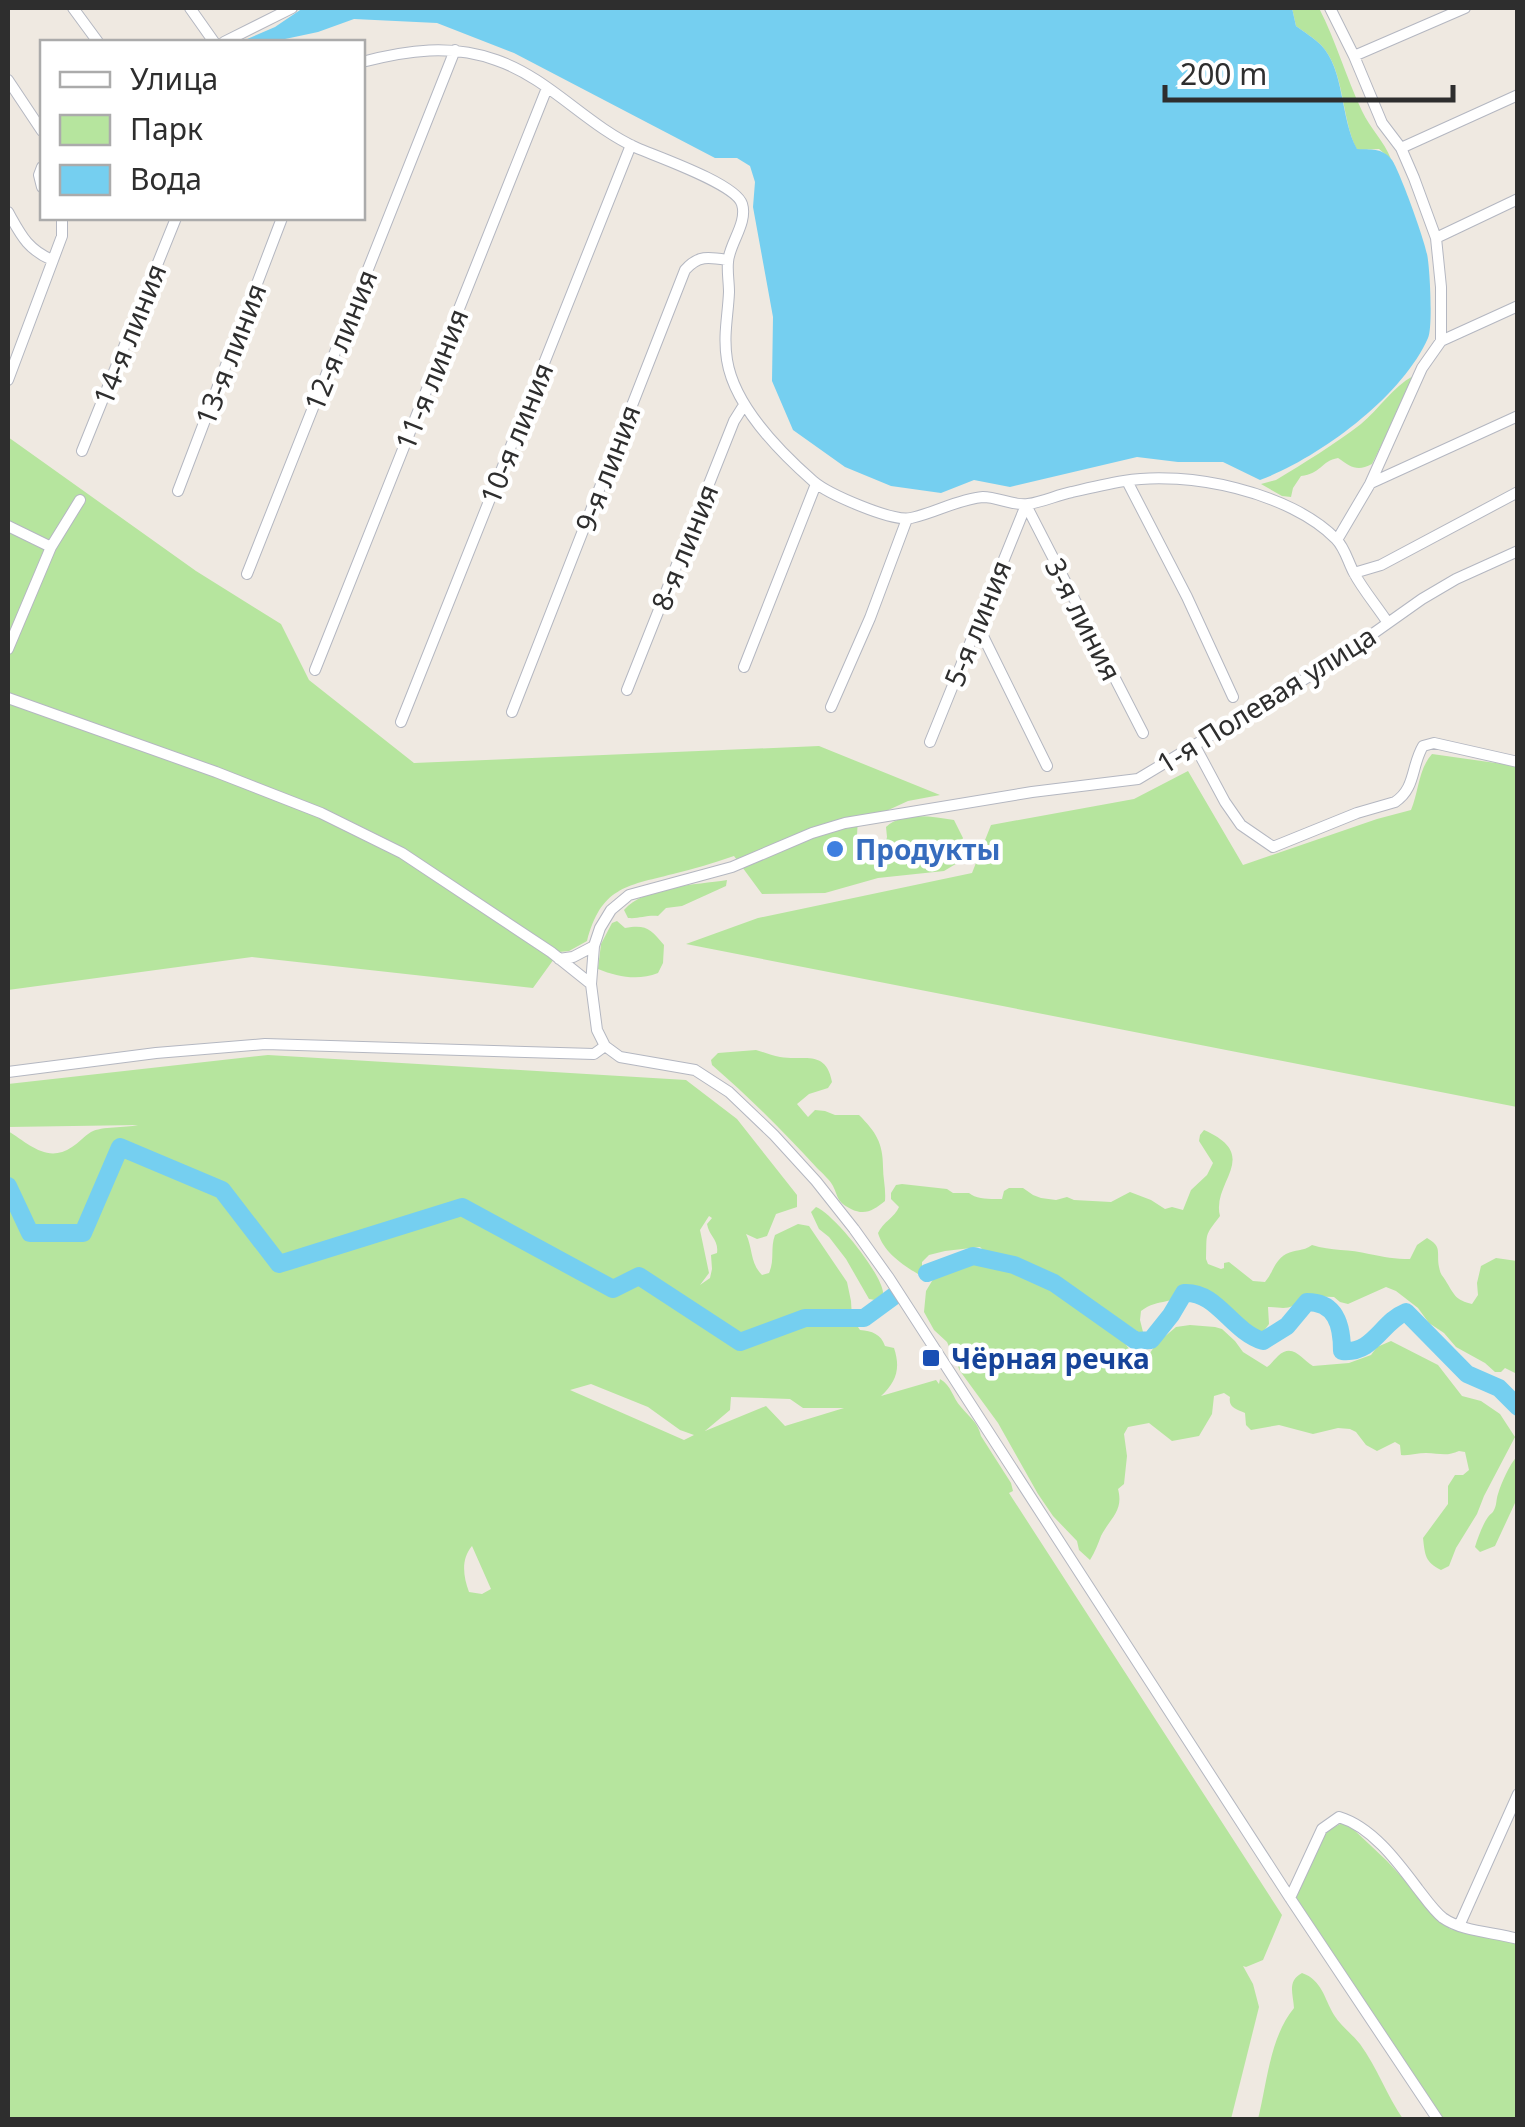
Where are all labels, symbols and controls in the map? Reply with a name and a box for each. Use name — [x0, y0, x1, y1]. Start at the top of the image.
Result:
legend — [40, 40, 365, 220]
scale bar — [1165, 40, 1452, 102]
text: 200 m — [1180, 53, 1267, 94]
text: Улица — [130, 58, 218, 99]
text: Парк — [130, 108, 203, 149]
text: Вода — [130, 158, 202, 199]
street label: 14-я линия — [83, 258, 175, 410]
street label: 12-я линия — [294, 264, 386, 416]
street label: 13-я линия — [186, 278, 274, 430]
street label: 11-я линия — [385, 303, 477, 455]
street label: 10-я линия — [470, 357, 562, 509]
street label: 9-я линия — [565, 399, 649, 537]
street label: 8-я линия — [641, 478, 727, 616]
street label: 3-я линия — [1037, 551, 1131, 687]
street label: 5-я линия — [934, 554, 1020, 692]
street label: 1-я Полевая улица — [1149, 616, 1383, 782]
place label: Продукты — [855, 830, 1000, 868]
marker: Продукты — [824, 838, 846, 860]
place label: Чёрная речка — [951, 1339, 1150, 1377]
marker: Чёрная речка — [920, 1347, 942, 1369]

